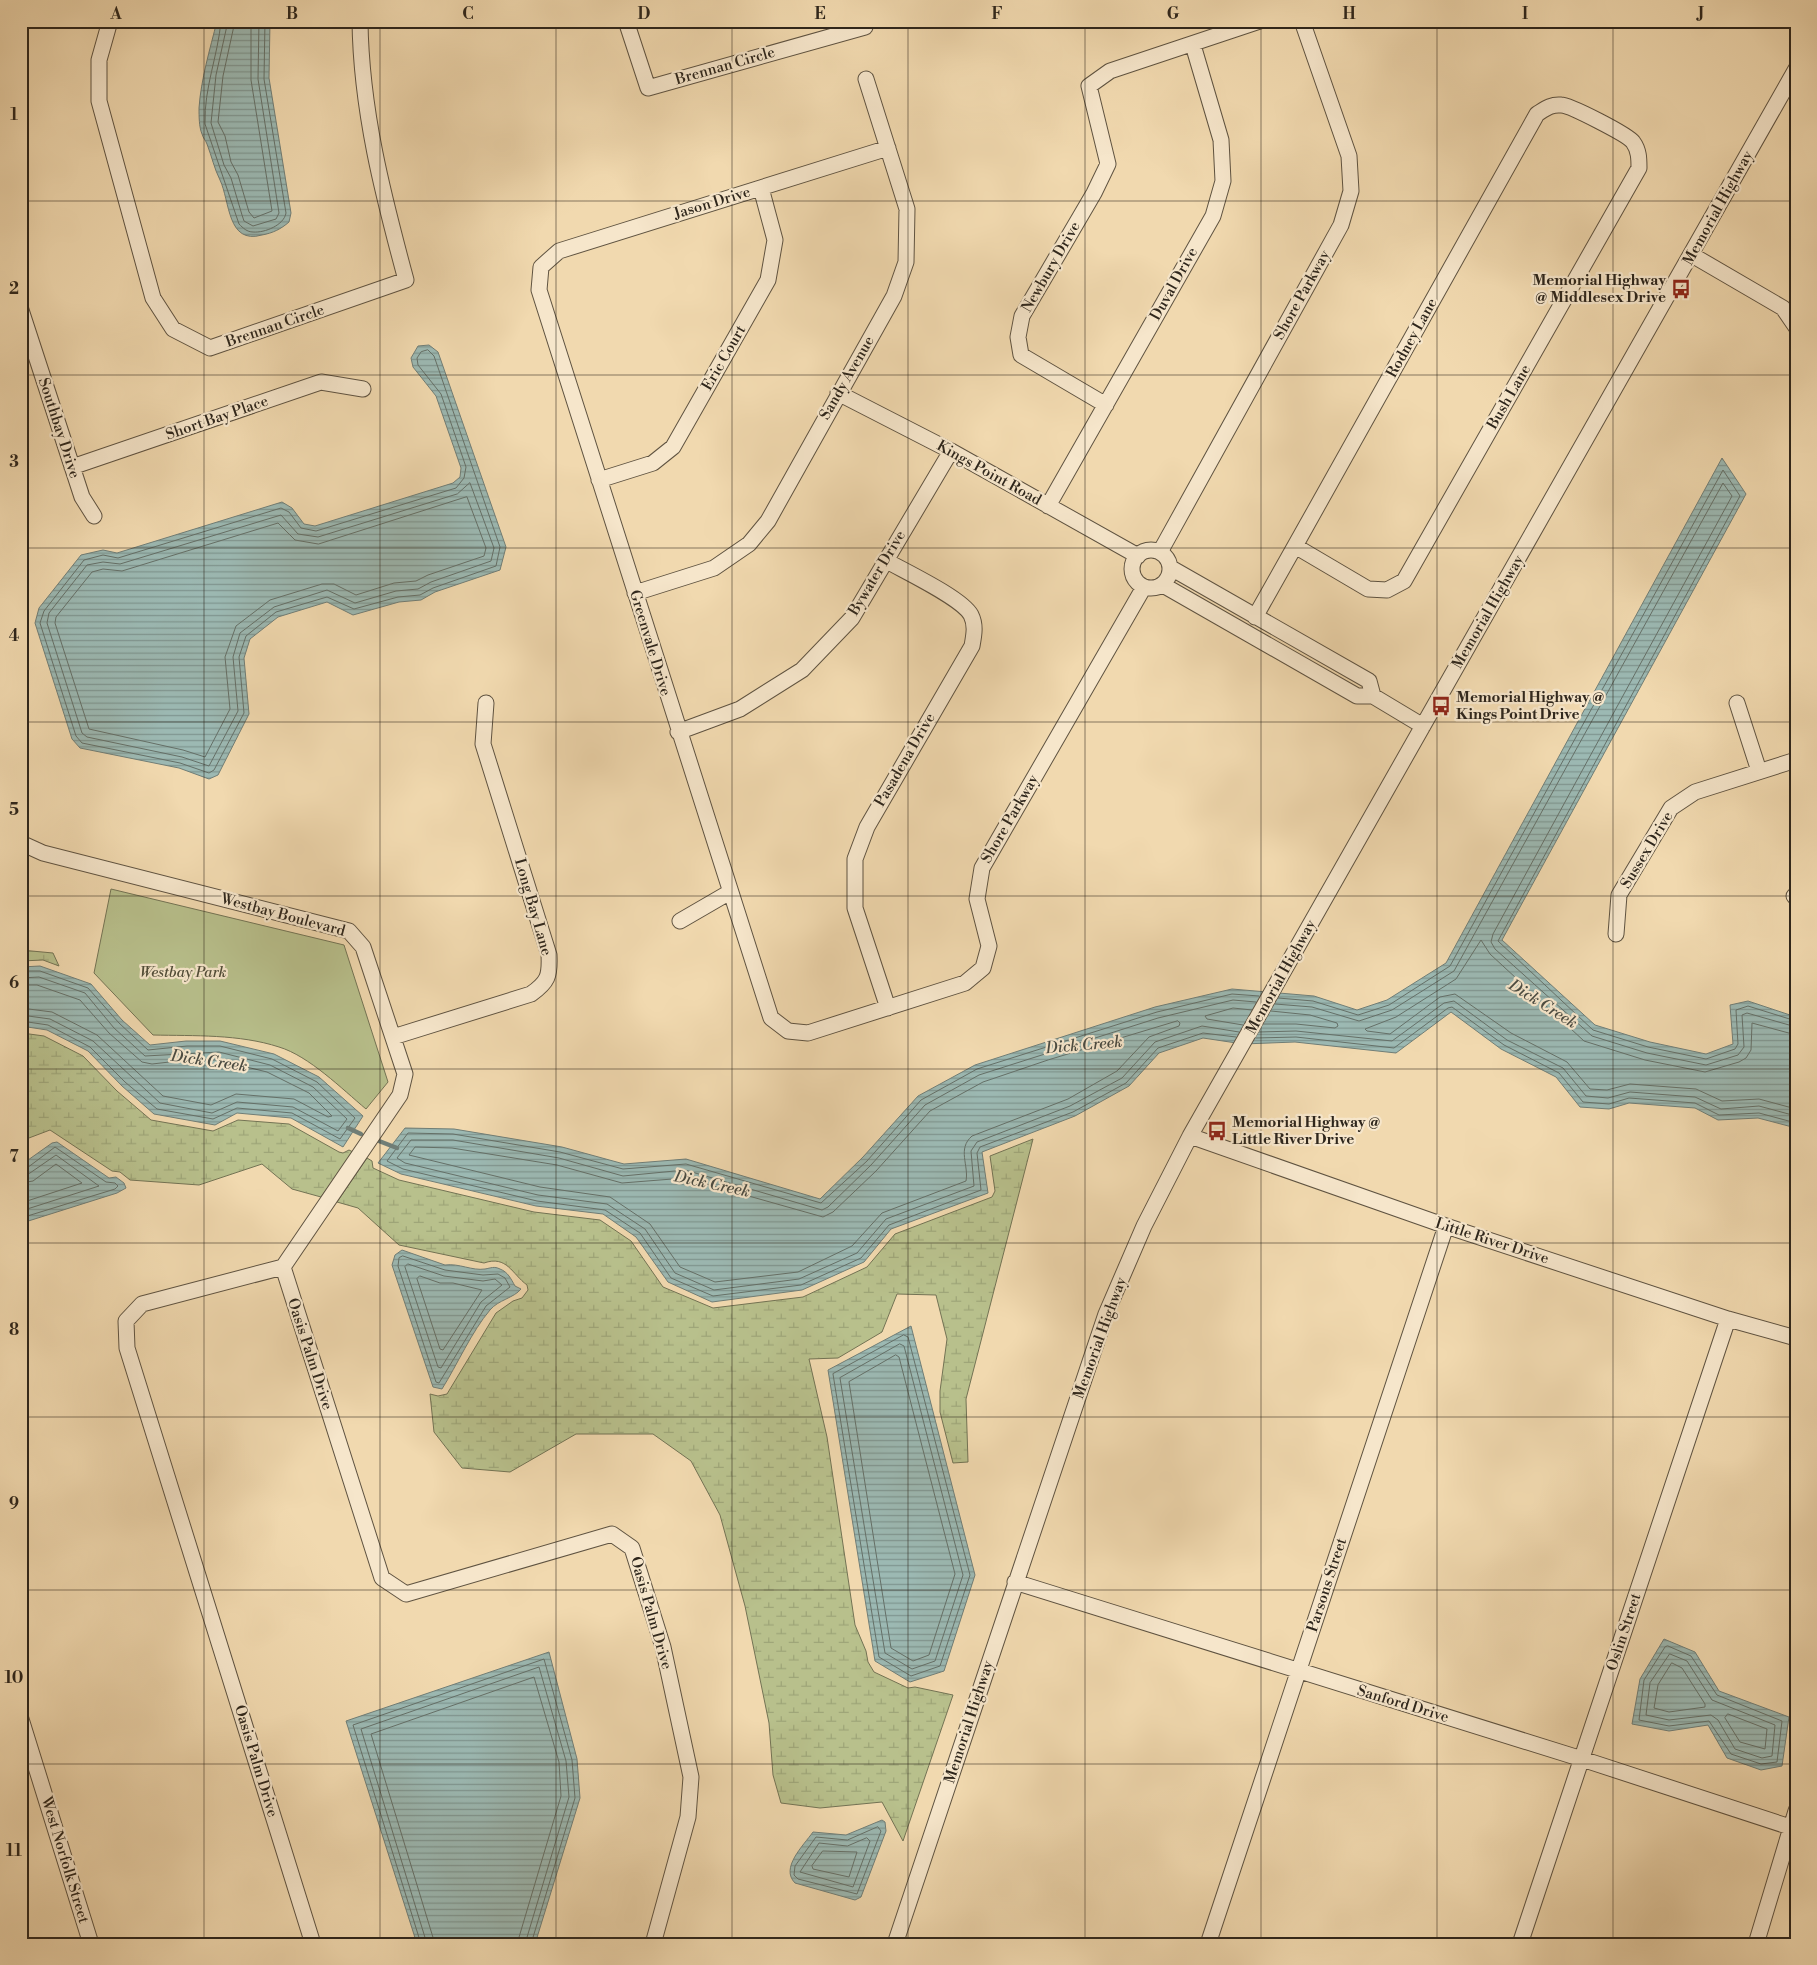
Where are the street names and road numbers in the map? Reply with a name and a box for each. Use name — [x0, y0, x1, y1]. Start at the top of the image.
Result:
street label: Brennan Circle — [672, 43, 777, 90]
street label: Memorial Highway — [1679, 147, 1758, 269]
street label: Jason Drive — [670, 182, 753, 224]
street label: Newbury Drive — [1017, 218, 1085, 316]
street label: Duval Drive — [1146, 244, 1202, 324]
street label: Shore Parkway — [1270, 246, 1335, 343]
street label: Rodney Lane — [1382, 295, 1442, 381]
street label: Brennan Circle — [222, 300, 327, 352]
street label: Eric Court — [698, 321, 751, 394]
street label: Sandy Avenue — [815, 333, 879, 423]
street label: Bush Lane — [1482, 361, 1535, 434]
street label: Southbay Drive — [34, 375, 84, 481]
street label: Short Bay Place — [163, 392, 271, 444]
street label: Kings Point Road — [933, 436, 1045, 510]
street label: Bywater Drive — [844, 527, 910, 620]
street label: Memorial Highway — [1448, 551, 1529, 672]
street label: Greenvale Drive — [625, 588, 675, 698]
street label: Pasadena Drive — [870, 710, 940, 810]
street label: Shore Parkway — [977, 771, 1043, 867]
street label: Sussex Drive — [1617, 808, 1677, 892]
street label: Long Bay Lane — [510, 856, 556, 958]
street label: Westbay Boulevard — [218, 889, 348, 941]
street label: Memorial Highway — [1242, 916, 1321, 1038]
street label: Little River Drive — [1433, 1214, 1551, 1268]
street label: Memorial Highway — [1069, 1274, 1131, 1401]
street label: Oasis Palm Drive — [283, 1296, 337, 1412]
street label: Parsons Street — [1303, 1535, 1351, 1634]
street label: Oasis Palm Drive — [626, 1554, 676, 1672]
street label: Oslin Street — [1603, 1590, 1646, 1673]
street label: Memorial Highway — [940, 1658, 998, 1786]
street label: Sanford Drive — [1355, 1681, 1451, 1727]
street label: Oasis Palm Drive — [230, 1703, 282, 1819]
street label: West Norfolk Street — [36, 1794, 93, 1926]

